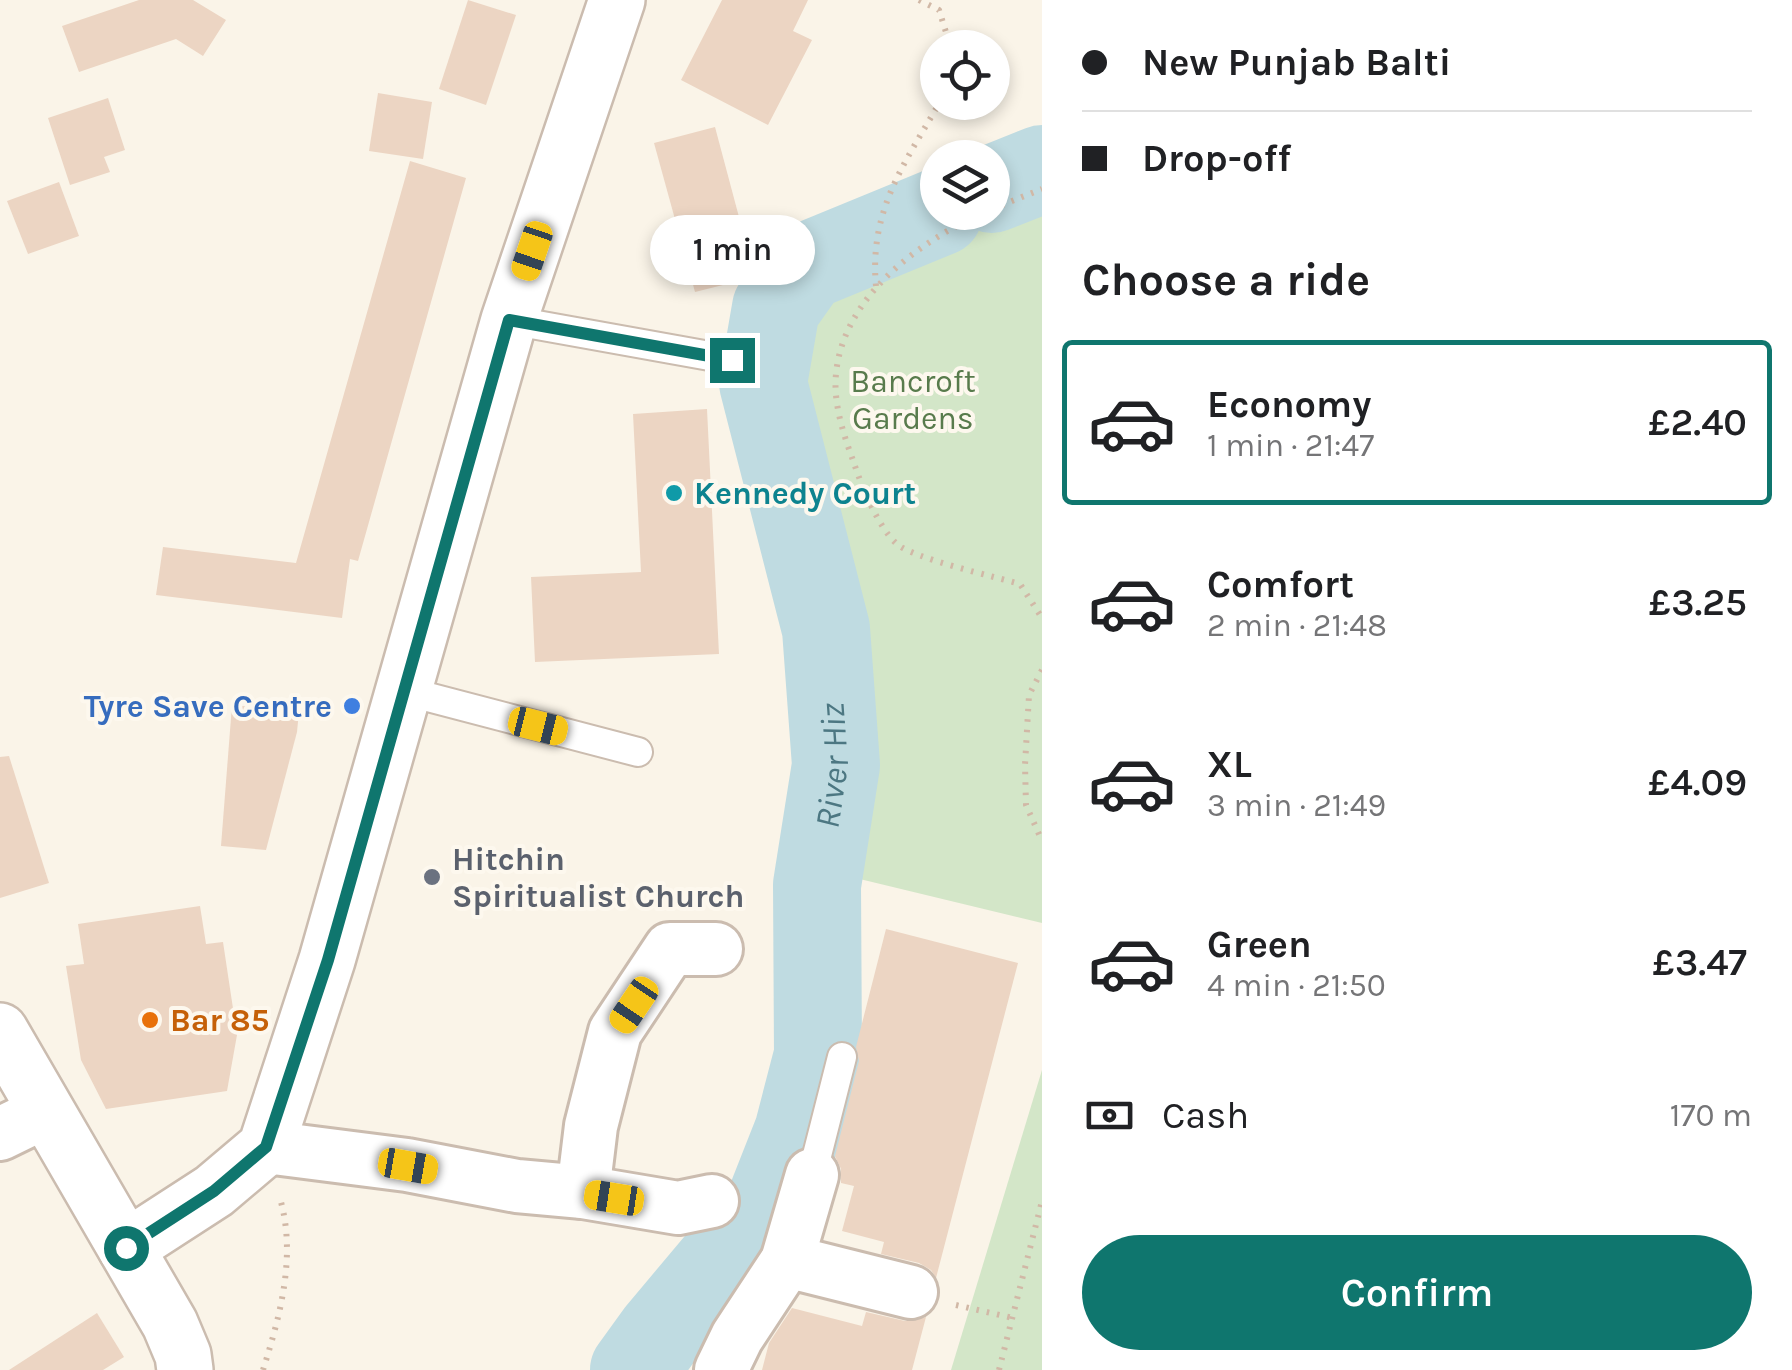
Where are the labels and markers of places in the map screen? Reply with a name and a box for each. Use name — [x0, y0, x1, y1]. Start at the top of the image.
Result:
place label: Kennedy Court — [694, 475, 916, 512]
marker: Kennedy Court — [663, 482, 685, 504]
place label: Tyre Save Centre — [84, 688, 332, 725]
marker: Tyre Save Centre — [341, 695, 363, 717]
place label: Hitchin Spiritualist Church — [452, 841, 744, 915]
marker: Hitchin Spiritualist Church — [421, 866, 443, 888]
place label: Bar 85 — [170, 1002, 269, 1039]
marker: Bar 85 — [139, 1009, 161, 1031]

